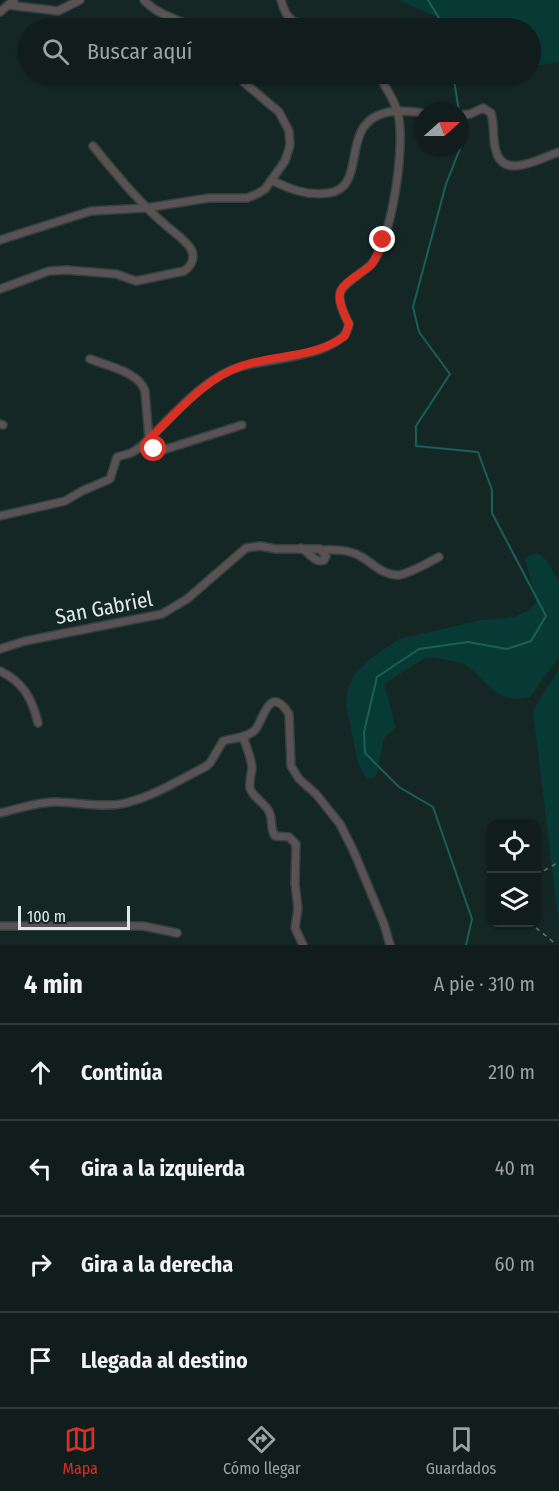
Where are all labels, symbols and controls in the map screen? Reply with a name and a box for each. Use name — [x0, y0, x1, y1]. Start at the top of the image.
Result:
search box — [18, 18, 541, 84]
icon: search — [39, 35, 72, 68]
text: Buscar aquí — [87, 38, 192, 65]
north arrow — [415, 102, 469, 156]
route end — [369, 226, 395, 252]
route start — [140, 435, 166, 461]
street label: San Gabriel — [53, 586, 155, 630]
map controls — [487, 819, 541, 927]
button: locate — [487, 819, 541, 873]
button: layers — [487, 873, 541, 927]
scale bar — [18, 903, 130, 930]
text: 100 m — [27, 907, 66, 926]
text: 4 min — [24, 969, 83, 1000]
text: A pie · 310 m — [434, 972, 535, 996]
icon: ahead — [24, 1056, 57, 1089]
text: Continúa — [81, 1059, 163, 1086]
text: 210 m — [488, 1060, 535, 1084]
icon: left — [24, 1152, 57, 1185]
text: Gira a la izquierda — [81, 1155, 245, 1182]
text: 40 m — [495, 1156, 535, 1180]
icon: right — [24, 1248, 57, 1281]
text: Gira a la derecha — [81, 1251, 233, 1278]
text: 60 m — [495, 1252, 535, 1276]
icon: arrive — [24, 1344, 57, 1377]
text: Llegada al destino — [81, 1347, 248, 1374]
tab: Mapa — [63, 1423, 98, 1478]
tab: Cómo llegar — [223, 1423, 301, 1478]
tab: Guardados — [426, 1423, 496, 1478]

